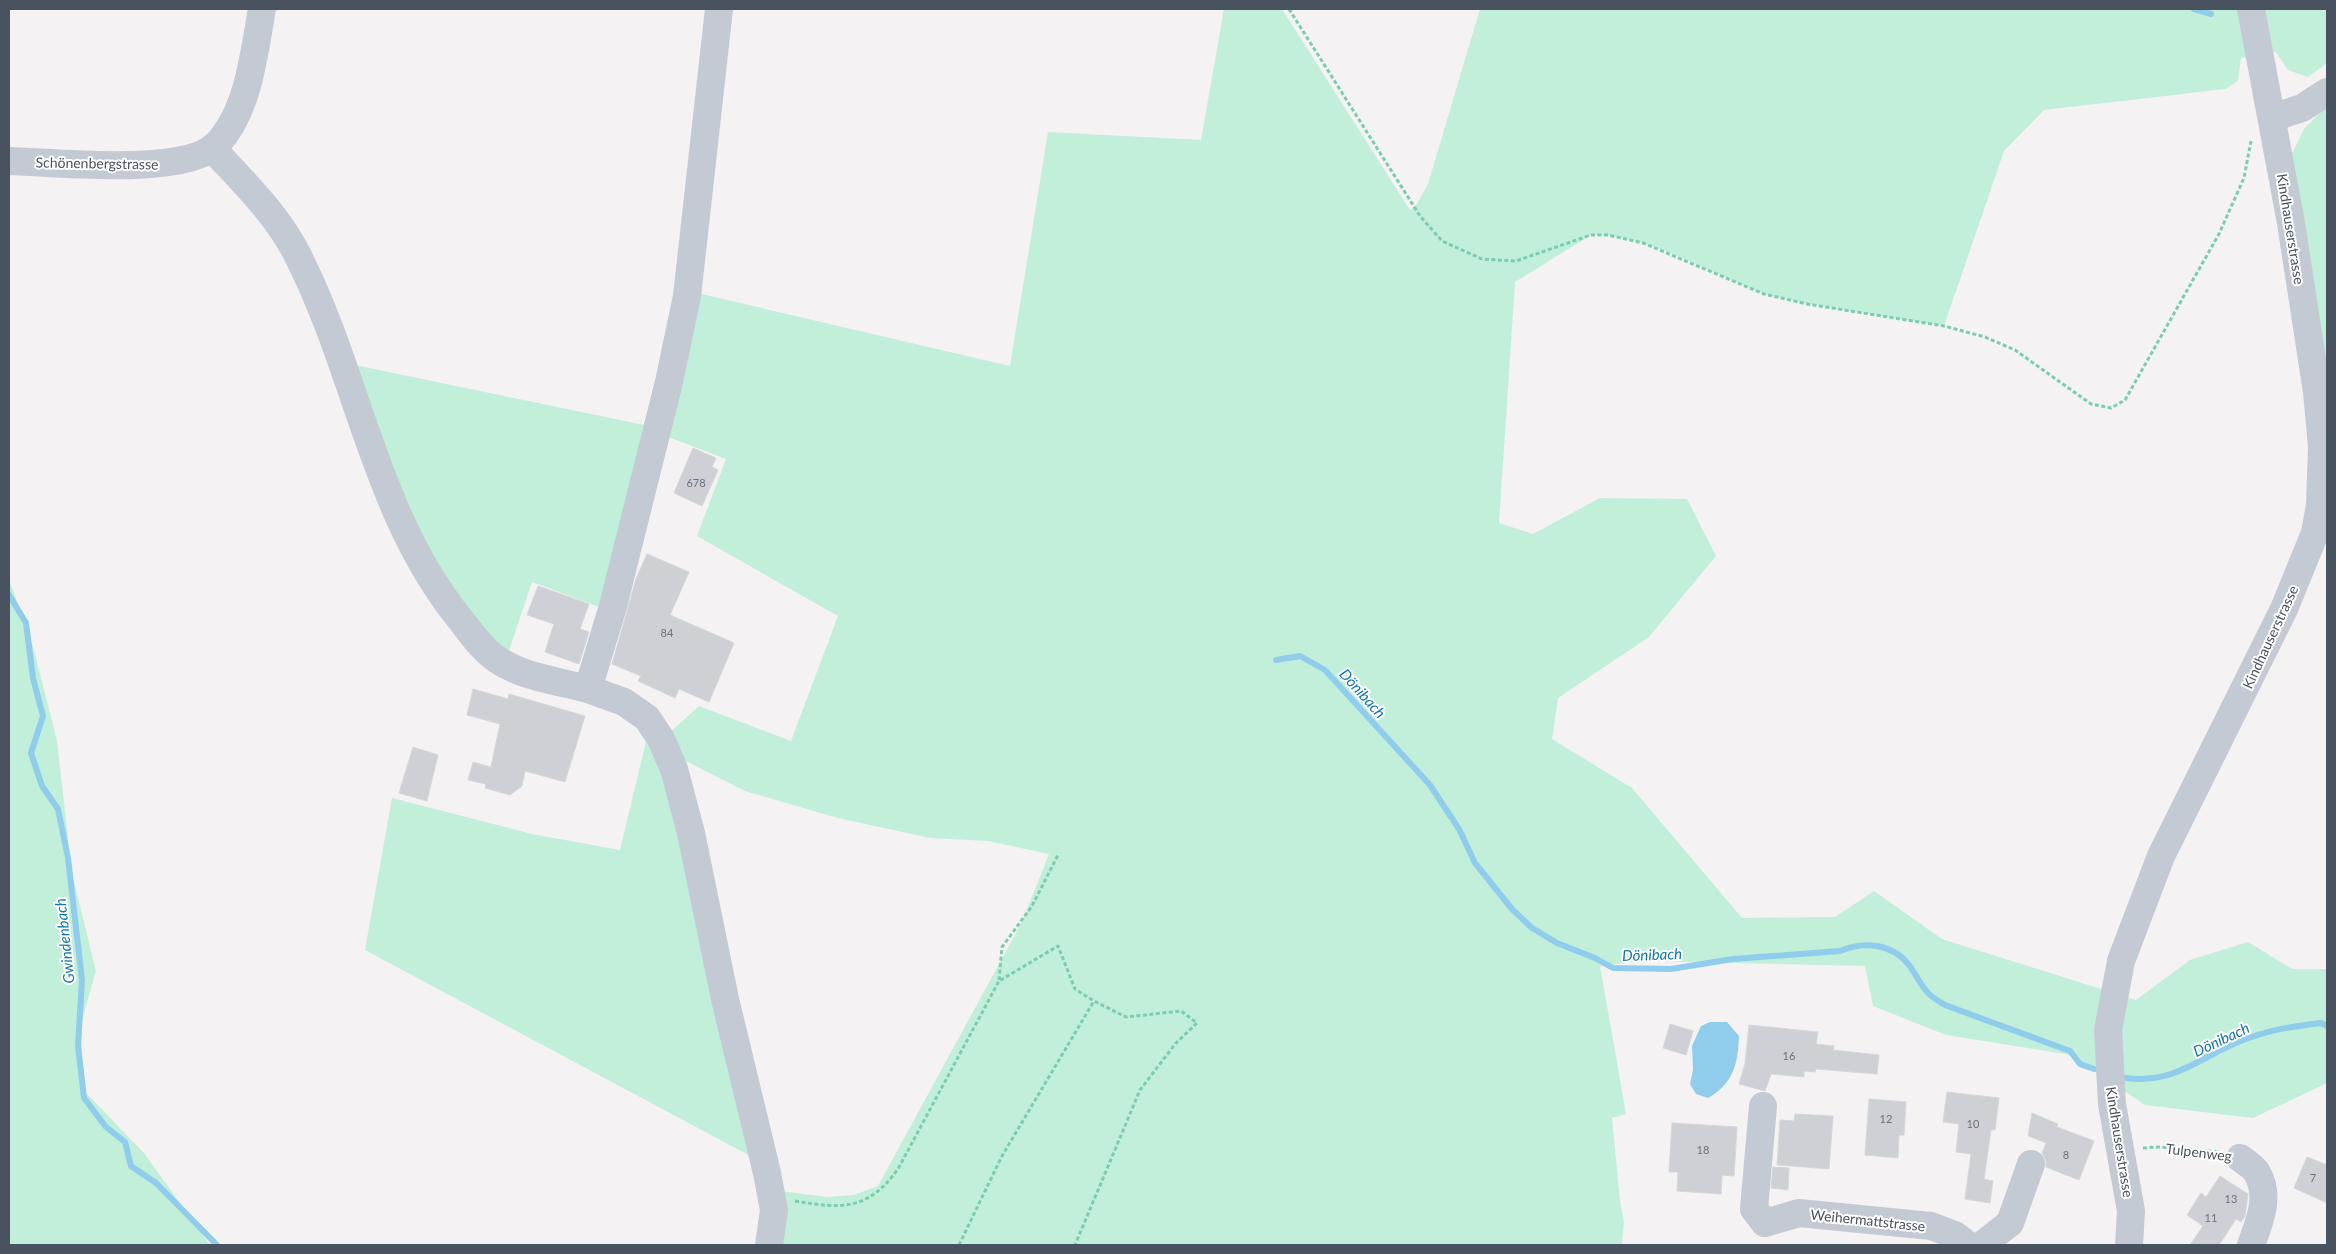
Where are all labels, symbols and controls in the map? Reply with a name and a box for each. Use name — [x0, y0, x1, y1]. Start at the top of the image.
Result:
street label: Schönenbergstrasse — [35, 153, 159, 173]
street label: Kindhauserstrasse — [2274, 172, 2308, 286]
house number: 678 — [686, 476, 706, 489]
street label: Kindhauserstrasse — [2239, 583, 2301, 691]
house number: 84 — [661, 626, 674, 639]
water label: Dönibach — [1336, 665, 1390, 721]
water label: Gwindenbach — [51, 897, 77, 985]
water label: Dönibach — [1622, 944, 1682, 964]
water label: Dönibach — [2190, 1018, 2252, 1060]
house number: 16 — [1783, 1049, 1795, 1062]
street label: Kindhauserstrasse — [2103, 1085, 2137, 1199]
house number: 12 — [1880, 1112, 1892, 1125]
house number: 10 — [1967, 1117, 1980, 1130]
street label: Tulpenweg — [2165, 1140, 2233, 1164]
house number: 18 — [1697, 1143, 1709, 1156]
house number: 8 — [2063, 1148, 2069, 1161]
house number: 7 — [2310, 1171, 2316, 1184]
house number: 13 — [2225, 1192, 2237, 1205]
street label: Weihermattstrasse — [1810, 1206, 1926, 1234]
house number: 11 — [2205, 1211, 2217, 1224]

